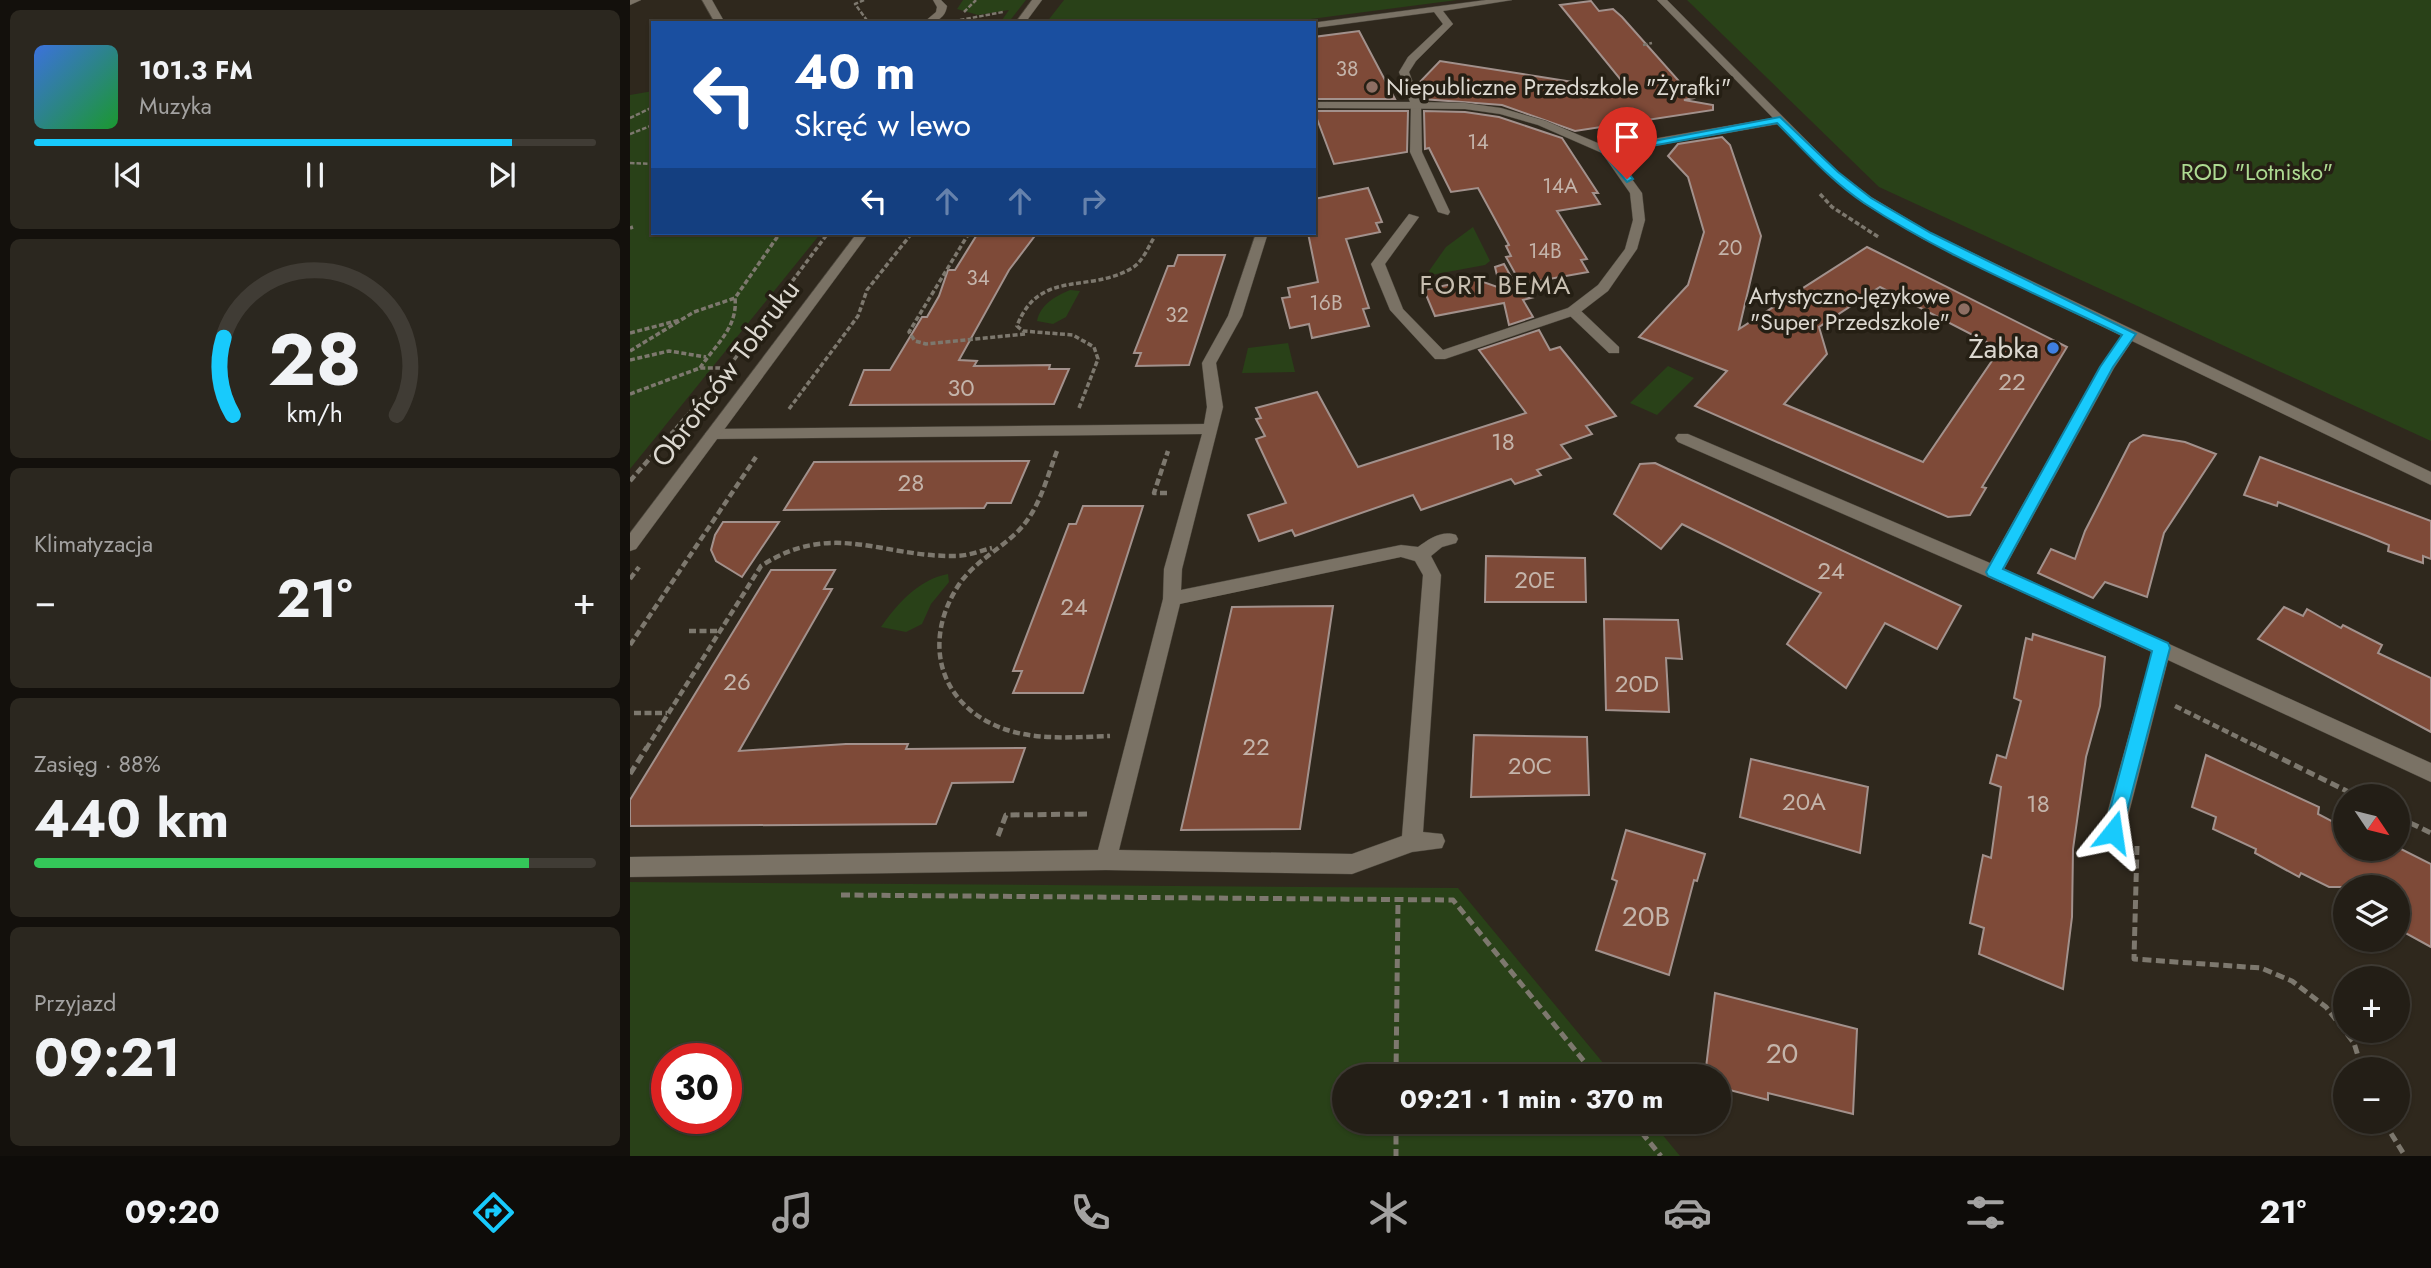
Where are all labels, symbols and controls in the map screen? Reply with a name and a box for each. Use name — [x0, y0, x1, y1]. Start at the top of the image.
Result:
text: 40 m — [794, 37, 916, 107]
icon: left — [679, 49, 770, 140]
text: 101.3 FM — [139, 51, 253, 89]
house number: 38 — [1336, 54, 1358, 84]
place label: Niepubliczne Przedszkole "Żyrafki" — [1386, 70, 1731, 104]
marker: Niepubliczne Przedszkole "Żyrafki" — [1364, 79, 1380, 95]
text: Muzyka — [139, 89, 212, 123]
text: Skręć w lewo — [794, 102, 971, 148]
pin — [1597, 107, 1657, 179]
icon: arrive — [1608, 118, 1646, 156]
house number: 14 — [1467, 127, 1489, 157]
park label: ROD "Lotnisko" — [2181, 155, 2333, 189]
icon: previous — [109, 156, 147, 194]
icon: pause — [296, 156, 334, 194]
icon: next — [483, 156, 521, 194]
house number: 14A — [1542, 171, 1578, 201]
icon: left — [855, 182, 893, 220]
icon: ahead — [928, 182, 966, 220]
icon: ahead — [1001, 182, 1039, 220]
icon: right — [1074, 182, 1112, 220]
house number: 20 — [1718, 233, 1742, 263]
house number: 14B — [1528, 236, 1562, 266]
house number: 34 — [966, 263, 990, 293]
district label: FORT BEMA — [1419, 266, 1573, 304]
street label: Obrońców Tobruku — [641, 271, 810, 476]
place label: Artystyczno-Językowe "Super Przedszkole" — [1748, 279, 1950, 339]
house number: 16B — [1309, 288, 1343, 318]
house number: 32 — [1165, 300, 1189, 330]
marker: Artystyczno-Językowe "Super Przedszkole" — [1956, 301, 1972, 317]
text: 28 — [268, 307, 362, 412]
place label: Żabka — [1969, 328, 2039, 369]
marker: Żabka — [2045, 340, 2061, 356]
house number: 22 — [1998, 364, 2026, 399]
house number: 30 — [947, 370, 975, 405]
text: km/h — [287, 395, 343, 431]
house number: 18 — [1491, 424, 1515, 459]
house number: 28 — [898, 465, 924, 500]
text: Klimatyzacja — [34, 527, 153, 561]
house number: 24 — [1817, 553, 1845, 588]
text: 21° — [277, 561, 353, 637]
house number: 20E — [1514, 562, 1556, 597]
text: − — [34, 573, 56, 628]
text: + — [573, 573, 596, 628]
house number: 24 — [1060, 589, 1088, 624]
house number: 26 — [723, 664, 751, 699]
house number: 20D — [1615, 666, 1659, 701]
house number: 22 — [1242, 729, 1270, 764]
text: Zasięg · 88% — [34, 747, 161, 781]
house number: 20C — [1508, 748, 1552, 783]
text: 440 km — [34, 781, 229, 857]
house number: 20A — [1782, 784, 1826, 819]
north arrow — [2333, 784, 2410, 861]
map controls — [2333, 784, 2410, 1134]
house number: 18 — [2026, 786, 2050, 821]
position arrow — [2076, 795, 2150, 869]
button: layers — [2333, 875, 2410, 952]
house number: 20B — [1622, 896, 1670, 937]
button: + — [2333, 966, 2410, 1043]
text: Przyjazd — [34, 986, 116, 1020]
text: 09:21 — [34, 1020, 181, 1096]
house number: 20 — [1766, 1033, 1798, 1074]
speed limit sign: 30 — [651, 1043, 742, 1134]
button: − — [2333, 1057, 2410, 1134]
text: 09:21 · 1 min · 370 m — [1400, 1080, 1663, 1118]
icon: directions — [469, 1188, 518, 1237]
icon: music — [768, 1188, 817, 1237]
icon: phone — [1066, 1188, 1115, 1237]
icon: climate — [1364, 1188, 1413, 1237]
icon: car — [1663, 1188, 1712, 1237]
icon: filters — [1961, 1188, 2010, 1237]
text: 09:20 — [125, 1189, 220, 1235]
text: 21° — [2260, 1189, 2306, 1235]

